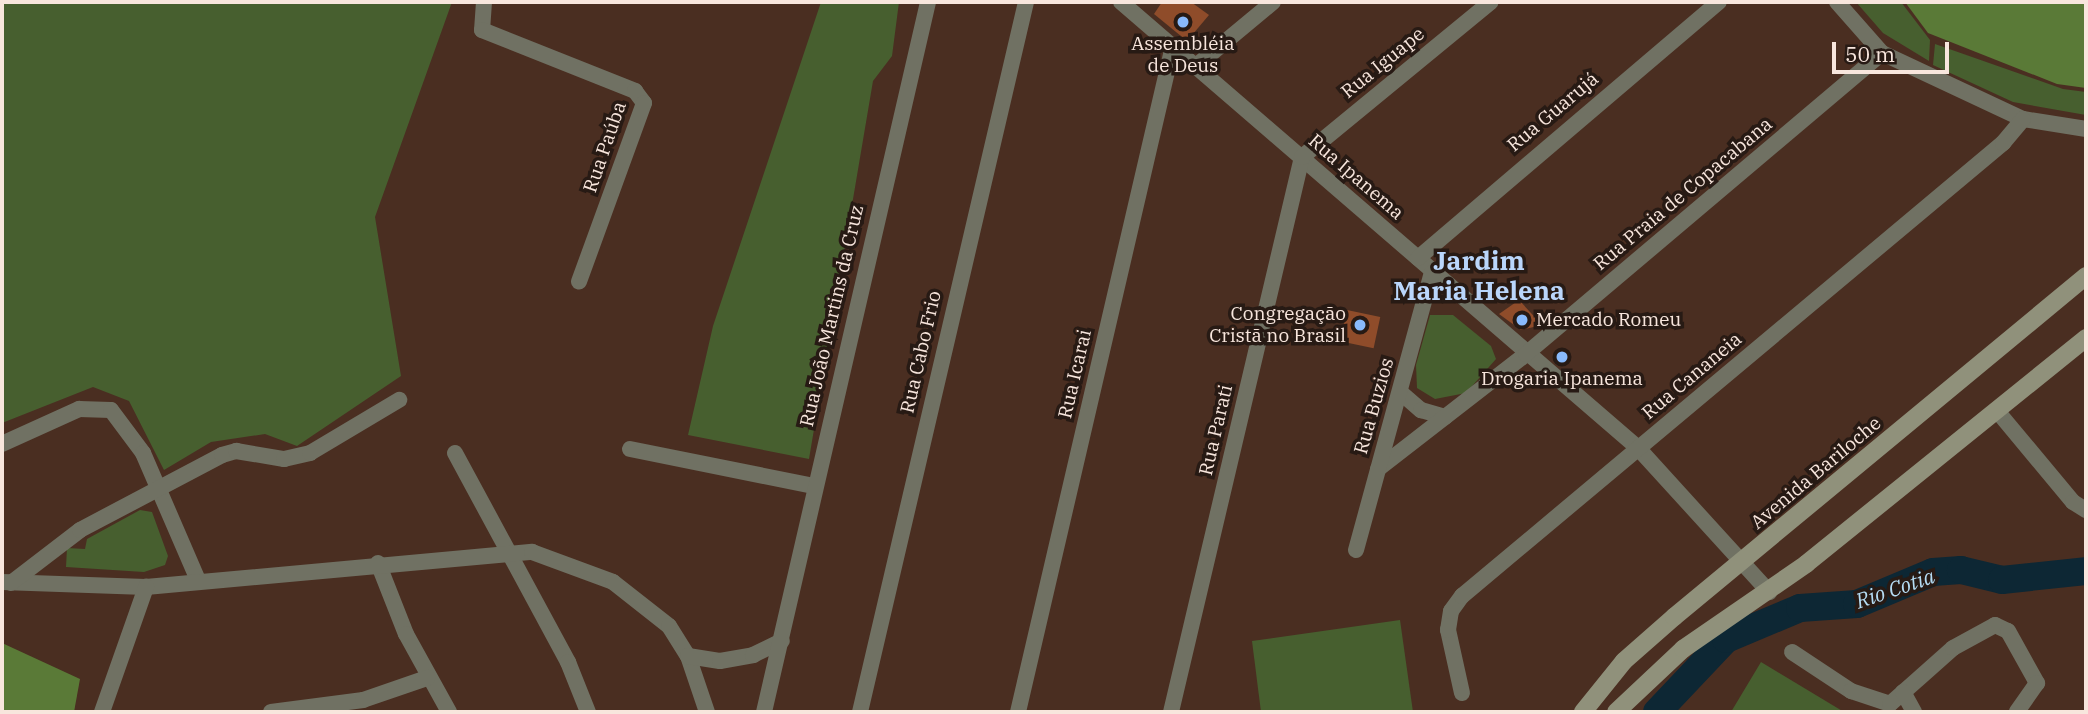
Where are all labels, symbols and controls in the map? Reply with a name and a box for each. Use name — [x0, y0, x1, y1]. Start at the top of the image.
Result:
marker: Assembléia de Deus — [1175, 14, 1191, 30]
street label: Rua Iguape — [1337, 23, 1429, 103]
scale bar — [1836, 28, 1953, 72]
place label: Assembléia de Deus — [1131, 33, 1235, 77]
text: 50 m — [1845, 40, 1895, 68]
street label: Rua Guarujá — [1503, 67, 1603, 157]
street label: Rua Paúba — [579, 98, 631, 196]
street label: Rua Praia de Copacabana — [1589, 113, 1777, 275]
street label: Rua Ipanema — [1304, 129, 1408, 225]
street label: Rua João Martins da Cruz — [795, 203, 869, 429]
district label: Jardim Maria Helena — [1393, 245, 1565, 306]
street label: Rua Cabo Frio — [896, 289, 946, 415]
place label: Congregação Cristã no Brasil — [1209, 303, 1346, 347]
place label: Mercado Romeu — [1536, 309, 1681, 331]
marker: Mercado Romeu — [1514, 312, 1530, 328]
marker: Congregação Cristã no Brasil — [1352, 317, 1368, 333]
street label: Rua Icarai — [1054, 327, 1096, 421]
street label: Rua Cananeia — [1638, 328, 1746, 424]
marker: Drogaria Ipanema — [1554, 349, 1570, 365]
street label: Rua Buzios — [1349, 355, 1399, 457]
place label: Drogaria Ipanema — [1481, 368, 1643, 390]
street label: Rua Parati — [1194, 382, 1238, 478]
street label: Avenida Bariloche — [1746, 412, 1886, 534]
water label: Rio Cotia — [1852, 563, 1938, 613]

